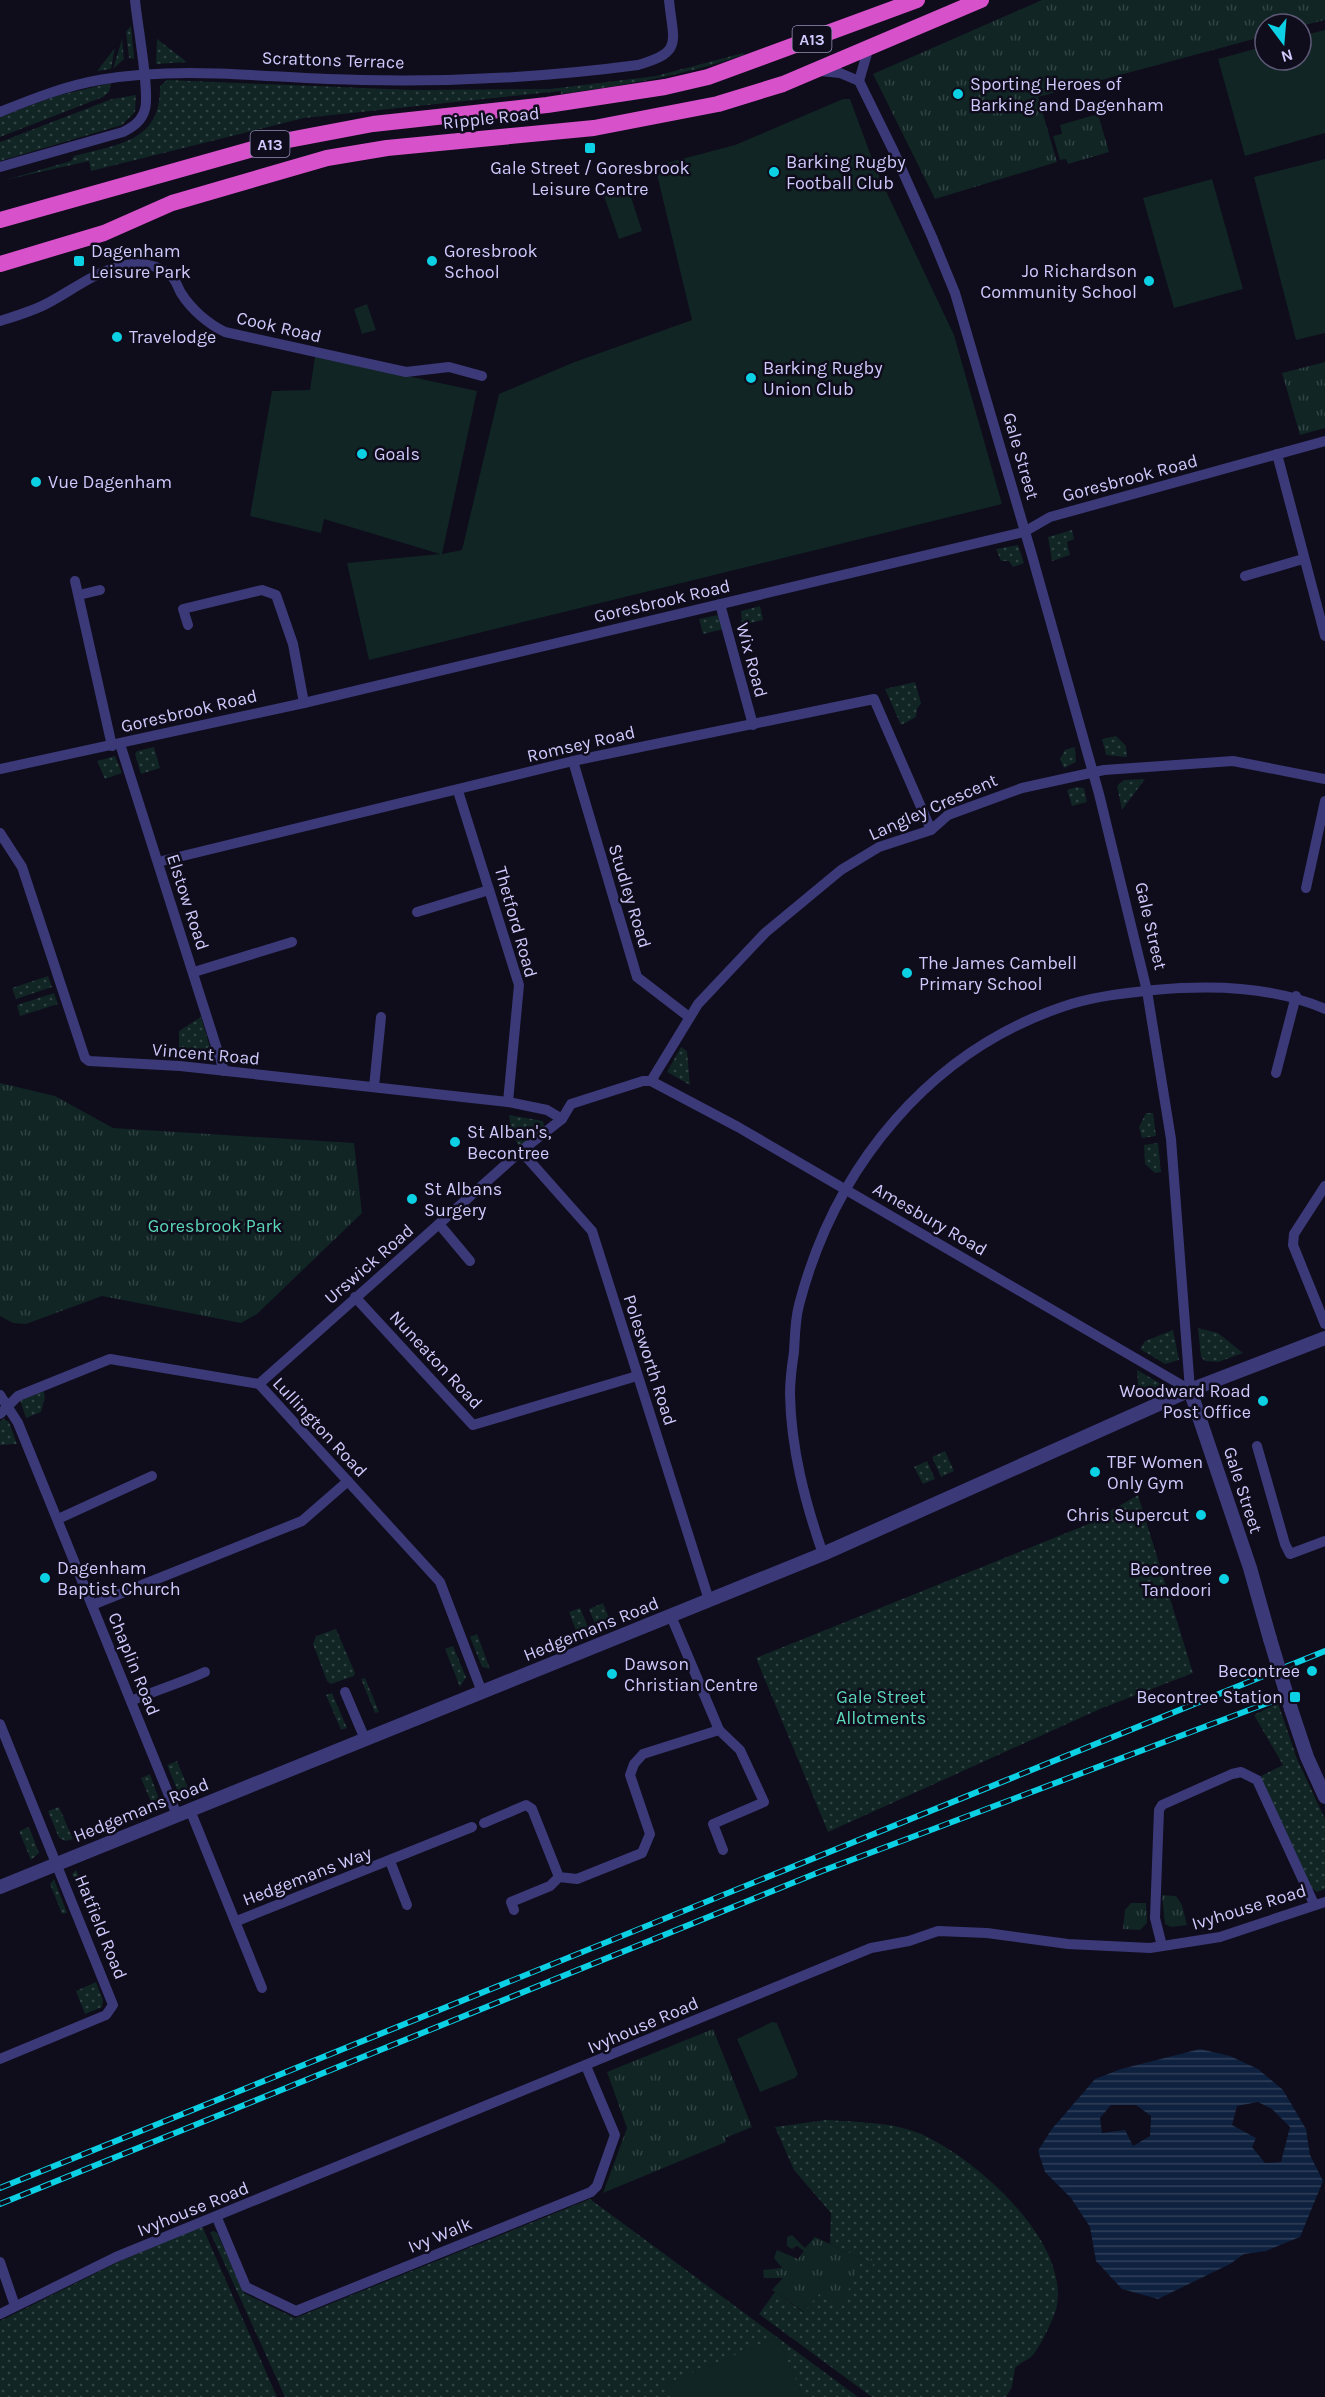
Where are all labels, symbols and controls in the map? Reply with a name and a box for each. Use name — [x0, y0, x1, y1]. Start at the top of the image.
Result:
north arrow — [1253, 12, 1313, 72]
road number: A13 — [792, 26, 832, 52]
text: N — [1279, 45, 1295, 67]
street label: Scrattons Terrace — [261, 47, 405, 73]
place label: Sporting Heroes of Barking and Dagenham — [970, 73, 1164, 116]
marker: Sporting Heroes of Barking and Dagenham — [951, 87, 965, 101]
street label: Ripple Road — [441, 102, 541, 134]
road number: A13 — [250, 131, 290, 157]
marker: Gale Street / Goresbrook Leisure Centre — [583, 141, 597, 155]
place label: Barking Rugby Football Club — [786, 151, 906, 194]
place label: Gale Street / Goresbrook Leisure Centre — [490, 157, 690, 200]
marker: Barking Rugby Football Club — [767, 165, 781, 179]
place label: Dagenham Leisure Park — [91, 240, 191, 283]
place label: Goresbrook School — [444, 240, 538, 283]
marker: Dagenham Leisure Park — [72, 254, 86, 268]
marker: Goresbrook School — [425, 254, 439, 268]
place label: Jo Richardson Community School — [980, 260, 1137, 303]
marker: Jo Richardson Community School — [1142, 274, 1156, 288]
street label: Cook Road — [234, 307, 324, 347]
place label: Travelodge — [129, 326, 216, 348]
marker: Travelodge — [110, 330, 124, 344]
place label: Barking Rugby Union Club — [763, 357, 883, 400]
marker: Barking Rugby Union Club — [744, 371, 758, 385]
street label: Gale Street — [998, 410, 1044, 502]
place label: Goals — [374, 443, 420, 465]
marker: Goals — [355, 447, 369, 461]
street label: Goresbrook Road — [1060, 449, 1200, 507]
place label: Vue Dagenham — [48, 471, 172, 493]
marker: Vue Dagenham — [29, 475, 43, 489]
street label: Goresbrook Road — [592, 575, 732, 627]
street label: Wix Road — [731, 620, 773, 700]
street label: Goresbrook Road — [119, 685, 259, 737]
street label: Romsey Road — [525, 721, 637, 767]
street label: Langley Crescent — [865, 769, 1001, 845]
street label: Studley Road — [604, 841, 656, 951]
street label: Elstow Road — [162, 851, 214, 953]
street label: Thetford Road — [490, 864, 542, 980]
street label: Gale Street — [1130, 880, 1172, 972]
place label: The James Cambell Primary School — [919, 952, 1077, 995]
marker: The James Cambell Primary School — [900, 966, 914, 980]
street label: Vincent Road — [151, 1038, 261, 1070]
place label: St Alban's, Becontree — [467, 1121, 552, 1164]
marker: St Alban's, Becontree — [448, 1135, 462, 1149]
street label: Amesbury Road — [869, 1177, 991, 1261]
place label: St Albans Surgery — [424, 1178, 502, 1221]
marker: St Albans Surgery — [405, 1192, 419, 1206]
park label: Goresbrook Park — [148, 1215, 282, 1237]
street label: Urswick Road — [320, 1219, 418, 1309]
street label: Polesworth Road — [618, 1292, 682, 1428]
street label: Nuneaton Road — [385, 1306, 487, 1414]
street label: Lullington Road — [268, 1372, 372, 1482]
place label: Woodward Road Post Office — [1119, 1380, 1251, 1423]
marker: Woodward Road Post Office — [1256, 1394, 1270, 1408]
street label: Gale Street — [1219, 1444, 1267, 1536]
place label: TBF Women Only Gym — [1107, 1451, 1203, 1494]
marker: TBF Women Only Gym — [1088, 1465, 1102, 1479]
place label: Chris Supercut — [1066, 1504, 1189, 1526]
marker: Chris Supercut — [1194, 1508, 1208, 1522]
place label: Dagenham Baptist Church — [57, 1557, 181, 1600]
place label: Becontree Tandoori — [1130, 1558, 1212, 1601]
marker: Dagenham Baptist Church — [38, 1571, 52, 1585]
marker: Becontree Tandoori — [1217, 1572, 1231, 1586]
street label: Hedgemans Road — [520, 1592, 662, 1666]
street label: Chaplin Road — [103, 1609, 165, 1719]
place label: Dawson Christian Centre — [624, 1653, 758, 1696]
place label: Becontree — [1218, 1660, 1300, 1682]
marker: Becontree — [1305, 1664, 1319, 1678]
marker: Dawson Christian Centre — [605, 1667, 619, 1681]
park label: Gale Street Allotments — [836, 1686, 926, 1729]
place label: Becontree Station — [1136, 1686, 1283, 1708]
marker: Becontree Station — [1288, 1690, 1302, 1704]
street label: Hedgemans Road — [70, 1773, 212, 1847]
street label: Hedgemans Way — [239, 1841, 375, 1911]
street label: Hatfield Road — [70, 1871, 132, 1983]
street label: Ivyhouse Road — [1189, 1879, 1309, 1935]
street label: Ivyhouse Road — [584, 1992, 702, 2058]
street label: Ivyhouse Road — [134, 2177, 252, 2241]
street label: Ivy Walk — [405, 2212, 475, 2258]

